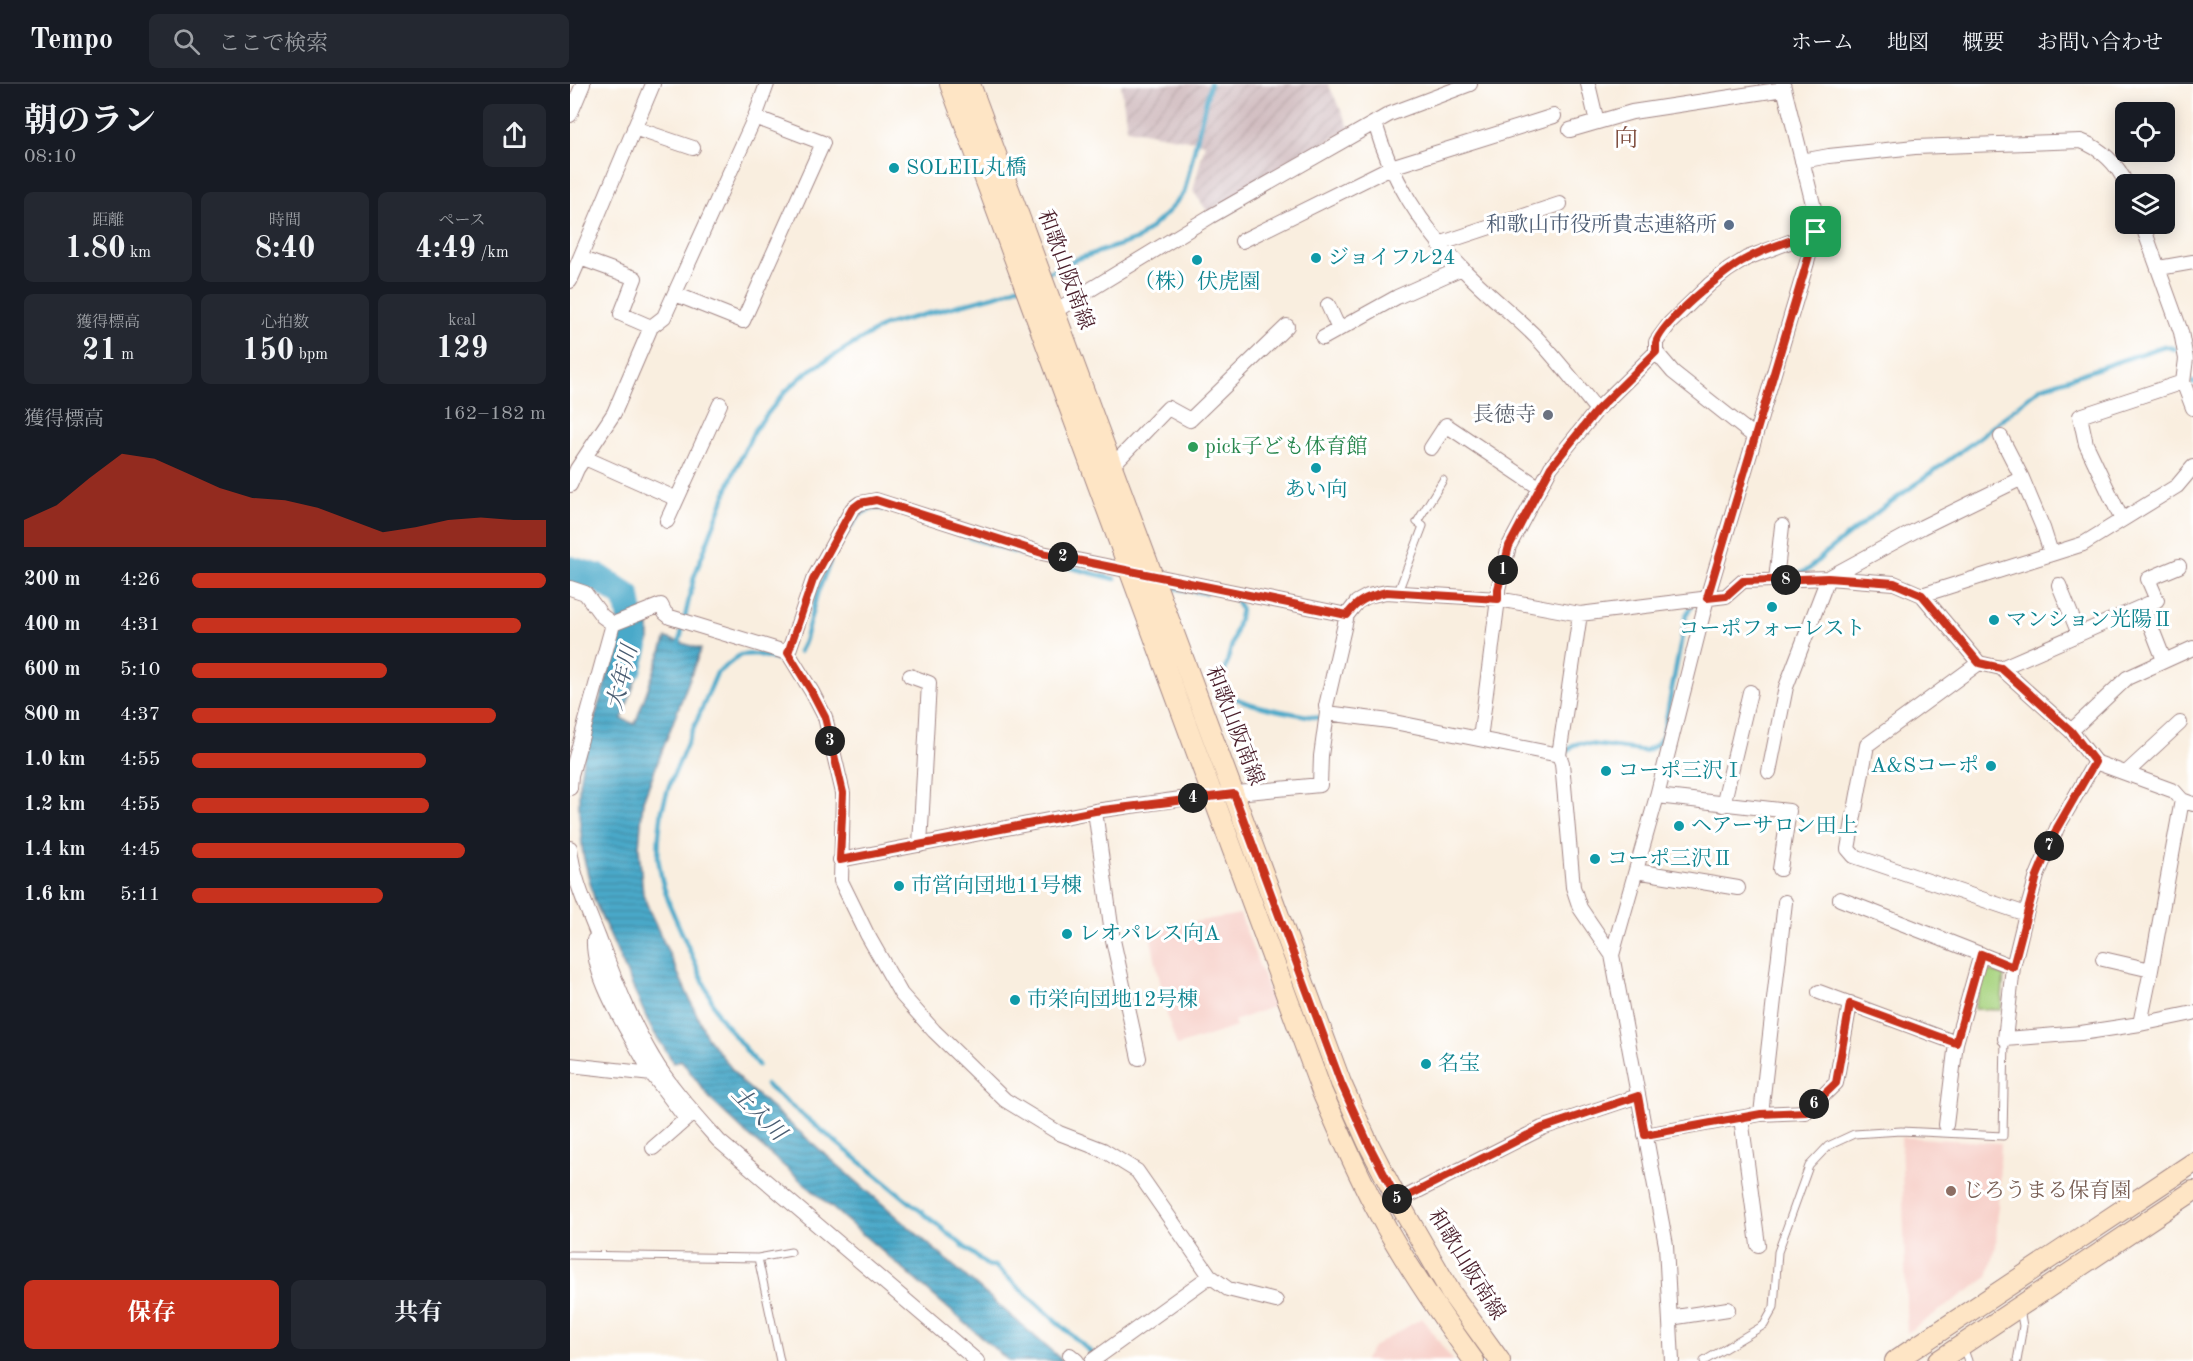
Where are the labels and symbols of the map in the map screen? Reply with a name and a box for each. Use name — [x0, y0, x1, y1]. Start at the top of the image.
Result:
district label: 向 — [1614, 125, 1638, 152]
place label: SOLEIL丸橋 — [906, 156, 1027, 179]
marker: SOLEIL丸橋 — [887, 161, 901, 175]
pin — [1790, 206, 1841, 257]
street label: 和歌山阪南線 — [1034, 207, 1098, 333]
place label: 和歌山市役所貴志連絡所 — [1486, 213, 1717, 236]
marker: 和歌山市役所貴志連絡所 — [1722, 218, 1736, 232]
place label: ジョイフル24 — [1328, 247, 1455, 269]
marker: ジョイフル24 — [1309, 251, 1323, 265]
marker: （株）伏虎園 — [1190, 253, 1204, 267]
place label: （株）伏虎園 — [1134, 270, 1260, 293]
place label: 長徳寺 — [1473, 403, 1536, 426]
marker: 長徳寺 — [1541, 408, 1555, 422]
place label: pick子ども体育館 — [1205, 435, 1368, 458]
marker: pick子ども体育館 — [1186, 440, 1200, 454]
marker: あい向 — [1309, 461, 1323, 475]
place label: あい向 — [1285, 478, 1348, 501]
pin: 2 — [1048, 542, 1078, 572]
pin: 1 — [1488, 555, 1518, 585]
pin: 8 — [1771, 565, 1801, 595]
marker: コーポフォーレスト — [1765, 600, 1779, 614]
place label: マンション光陽Ⅱ — [2006, 608, 2173, 631]
marker: マンション光陽Ⅱ — [1987, 613, 2001, 627]
place label: コーポフォーレスト — [1679, 618, 1865, 640]
water label: 大年川 — [602, 641, 642, 713]
street label: 和歌山阪南線 — [1202, 663, 1268, 789]
pin: 3 — [815, 726, 845, 756]
place label: A&Sコーポ — [1870, 755, 1979, 777]
place label: コーポ三沢Ⅰ — [1618, 759, 1744, 782]
marker: A&Sコーポ — [1984, 759, 1998, 773]
marker: コーポ三沢Ⅰ — [1599, 764, 1613, 778]
pin: 4 — [1178, 783, 1208, 813]
place label: ヘアーサロン田上 — [1691, 814, 1858, 837]
marker: ヘアーサロン田上 — [1672, 819, 1686, 833]
pin: 7 — [2034, 831, 2064, 861]
place label: コーポ三沢Ⅱ — [1607, 847, 1733, 870]
marker: コーポ三沢Ⅱ — [1588, 852, 1602, 866]
place label: 市営向団地11号棟 — [911, 874, 1082, 897]
marker: 市営向団地11号棟 — [892, 879, 906, 893]
place label: レオパレス向A — [1079, 922, 1220, 945]
marker: レオパレス向A — [1060, 927, 1074, 941]
place label: 市栄向団地12号棟 — [1027, 988, 1198, 1011]
marker: 市栄向団地12号棟 — [1008, 993, 1022, 1007]
place label: 名宝 — [1438, 1052, 1480, 1075]
marker: 名宝 — [1419, 1057, 1433, 1071]
water label: 土入川 — [727, 1081, 792, 1147]
pin: 6 — [1799, 1089, 1829, 1119]
place label: じろうまる保育園 — [1963, 1179, 2131, 1202]
pin: 5 — [1382, 1184, 1412, 1214]
marker: じろうまる保育園 — [1944, 1184, 1958, 1198]
street label: 和歌山阪南線 — [1424, 1205, 1510, 1324]

